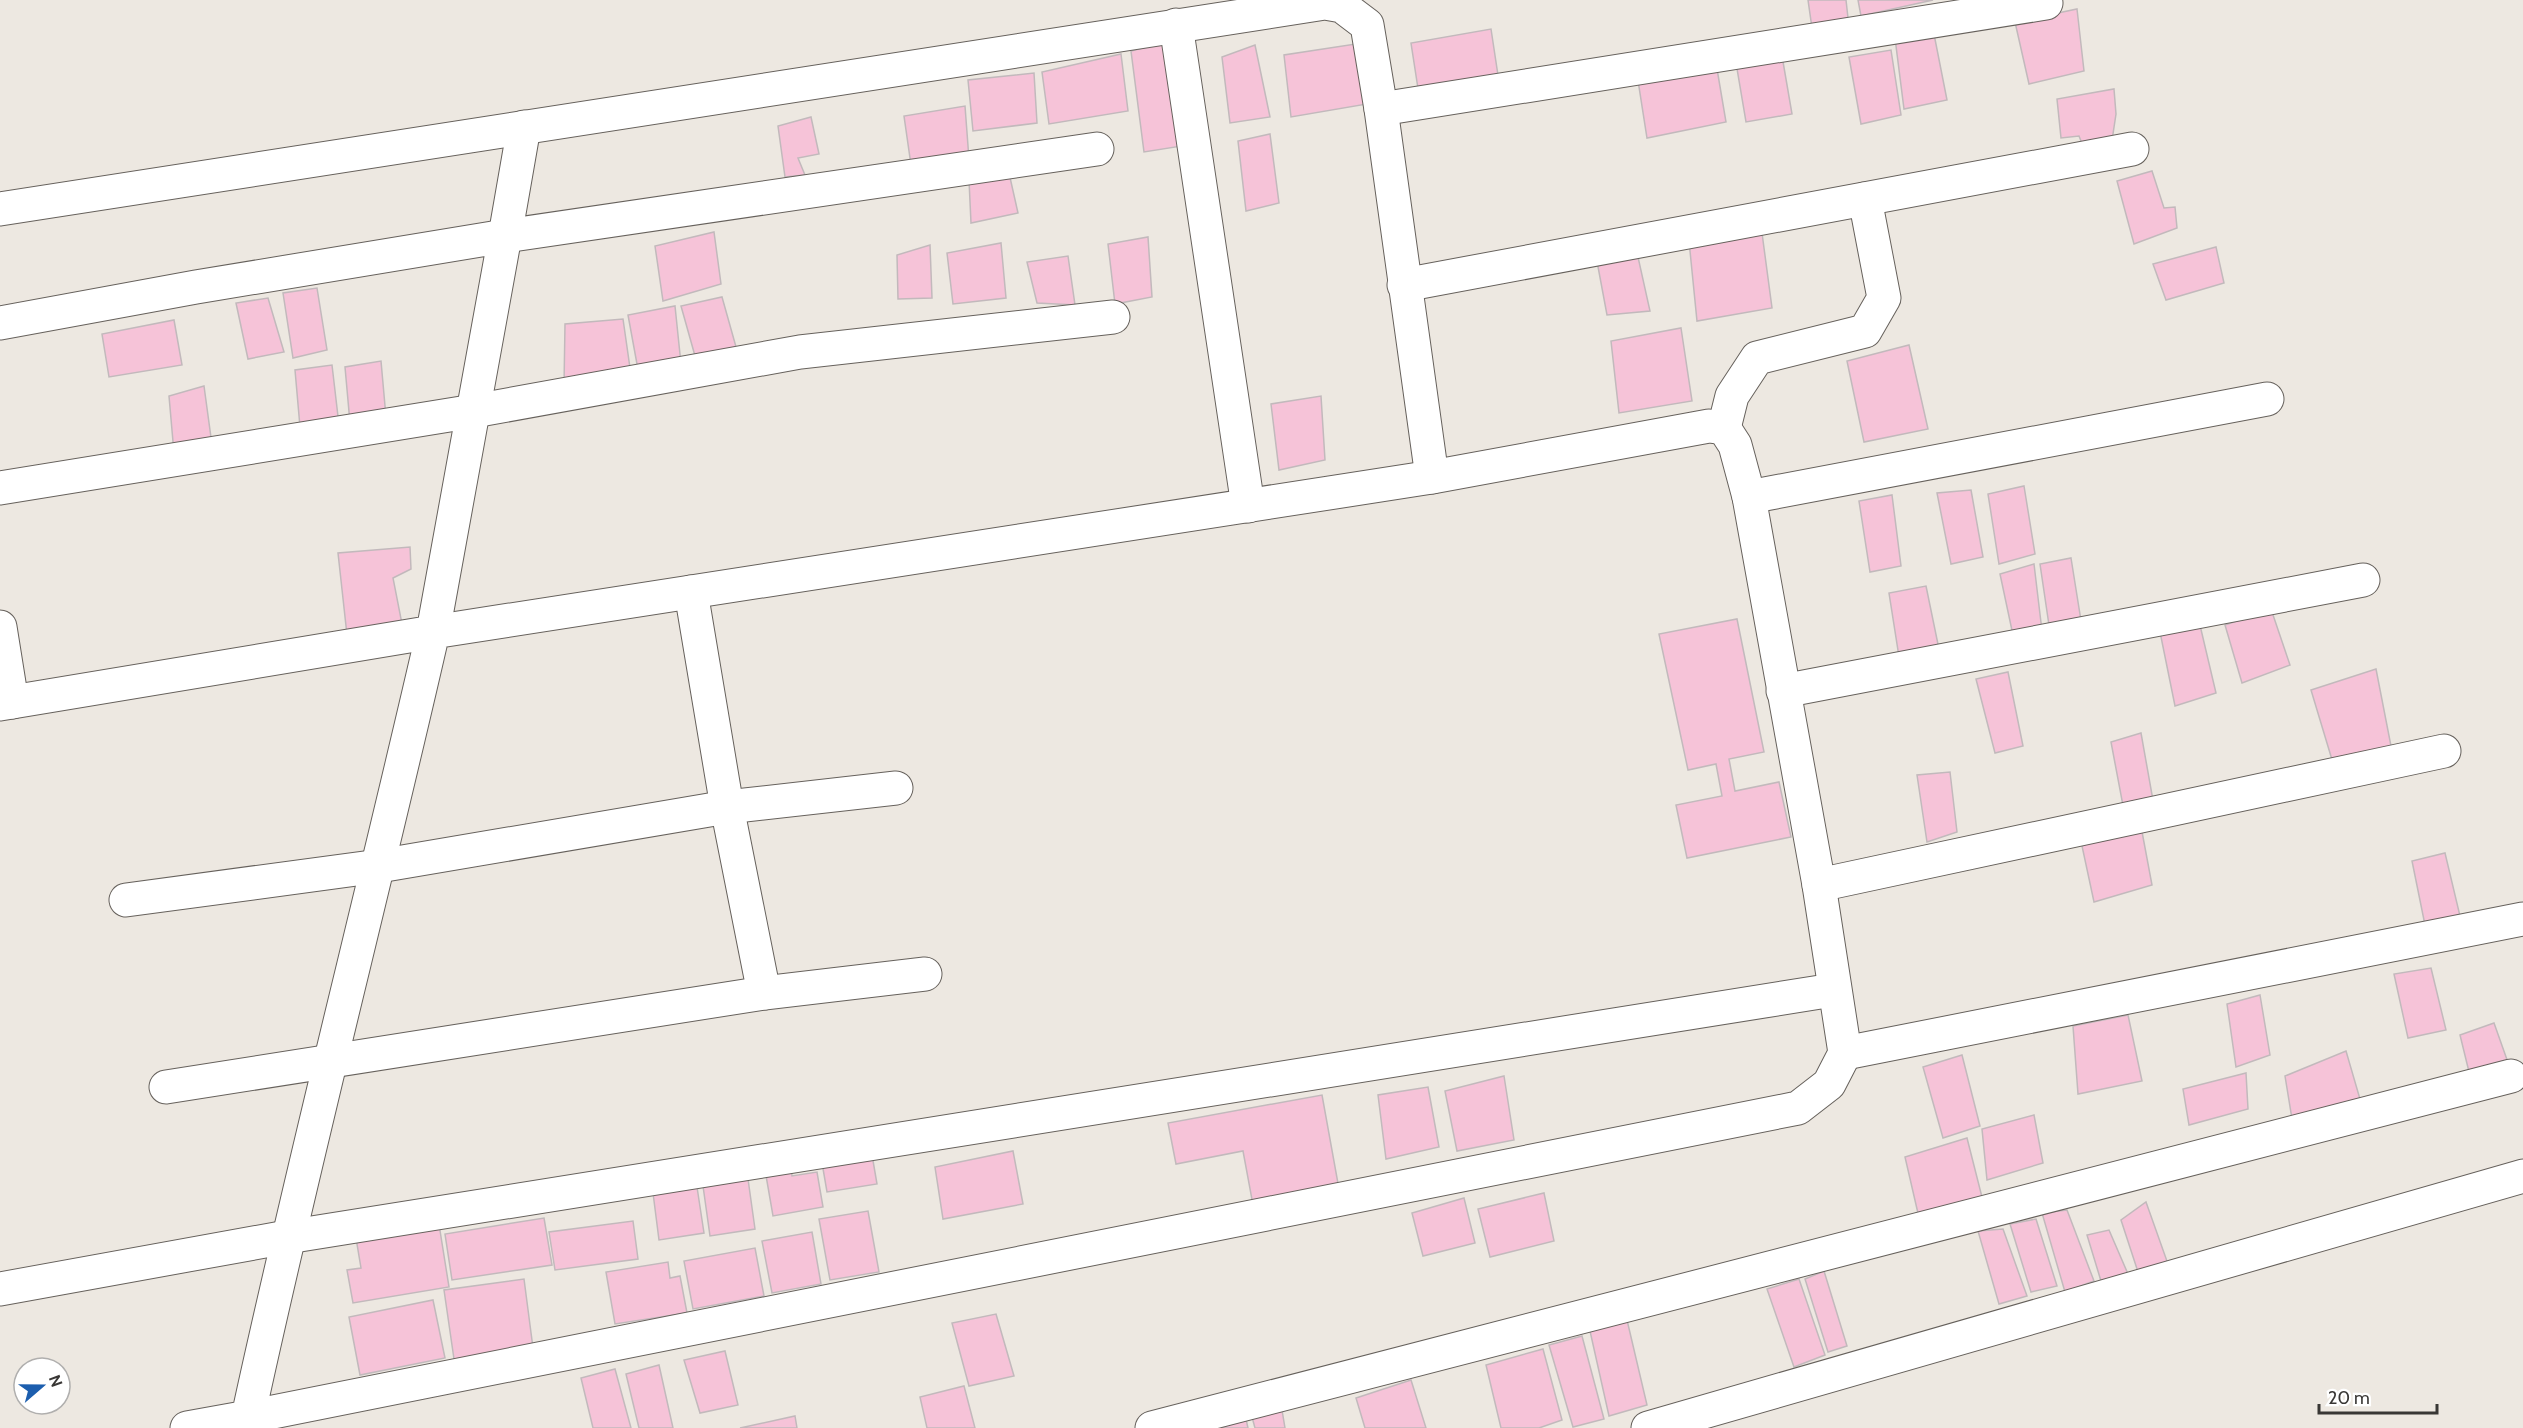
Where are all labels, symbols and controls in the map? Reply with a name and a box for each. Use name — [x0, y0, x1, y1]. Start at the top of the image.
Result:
north arrow — [12, 1356, 72, 1416]
text: N — [45, 1372, 66, 1390]
scale bar — [2319, 1377, 2438, 1415]
text: 20 m — [2328, 1387, 2370, 1409]

